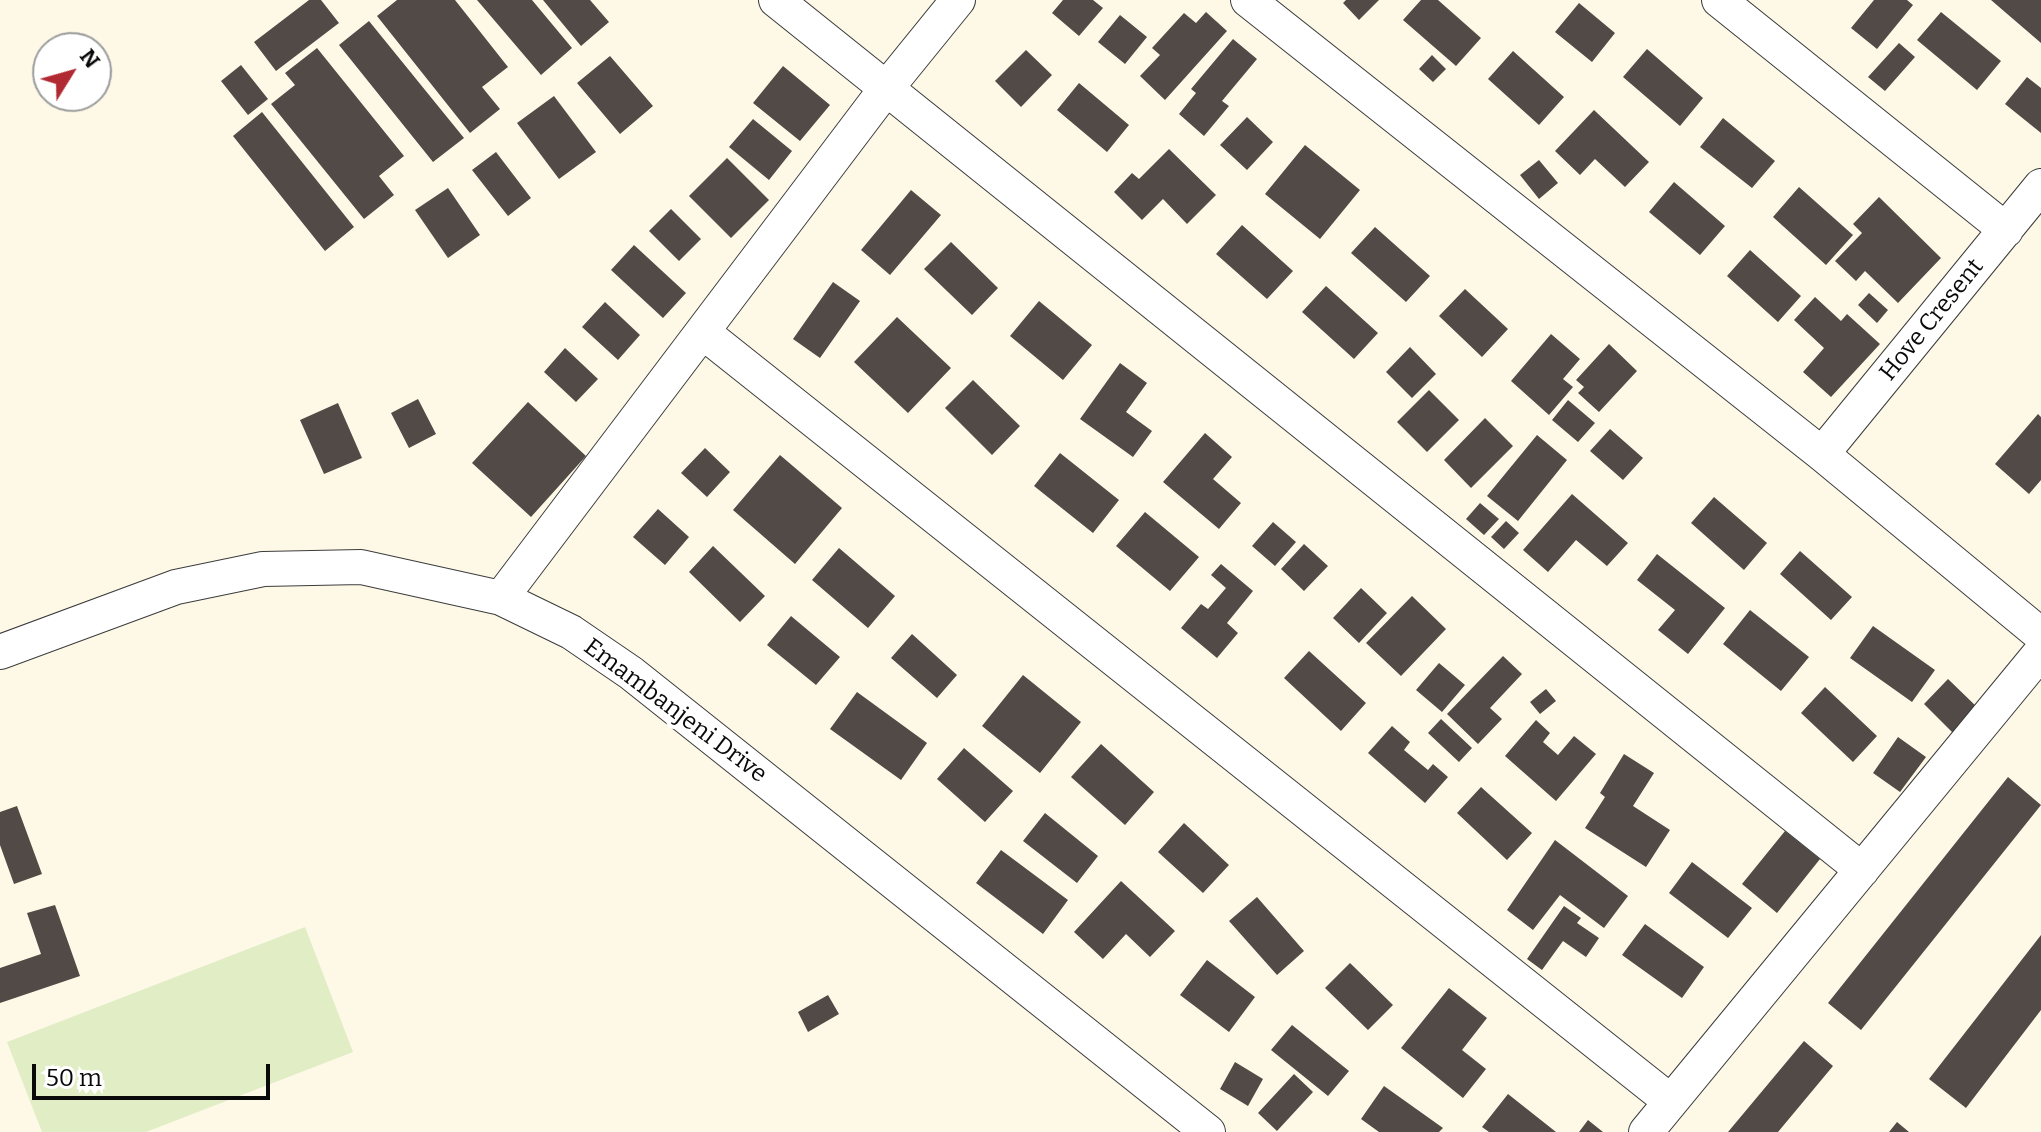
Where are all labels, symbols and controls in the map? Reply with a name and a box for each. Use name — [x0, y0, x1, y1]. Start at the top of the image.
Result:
north arrow — [32, 32, 112, 112]
text: N — [74, 44, 106, 73]
street label: Hove Cresent — [1874, 253, 1990, 387]
street label: Emambanjeni Drive — [578, 633, 772, 789]
scale bar — [36, 1048, 274, 1098]
text: 50 m — [46, 1064, 102, 1092]

